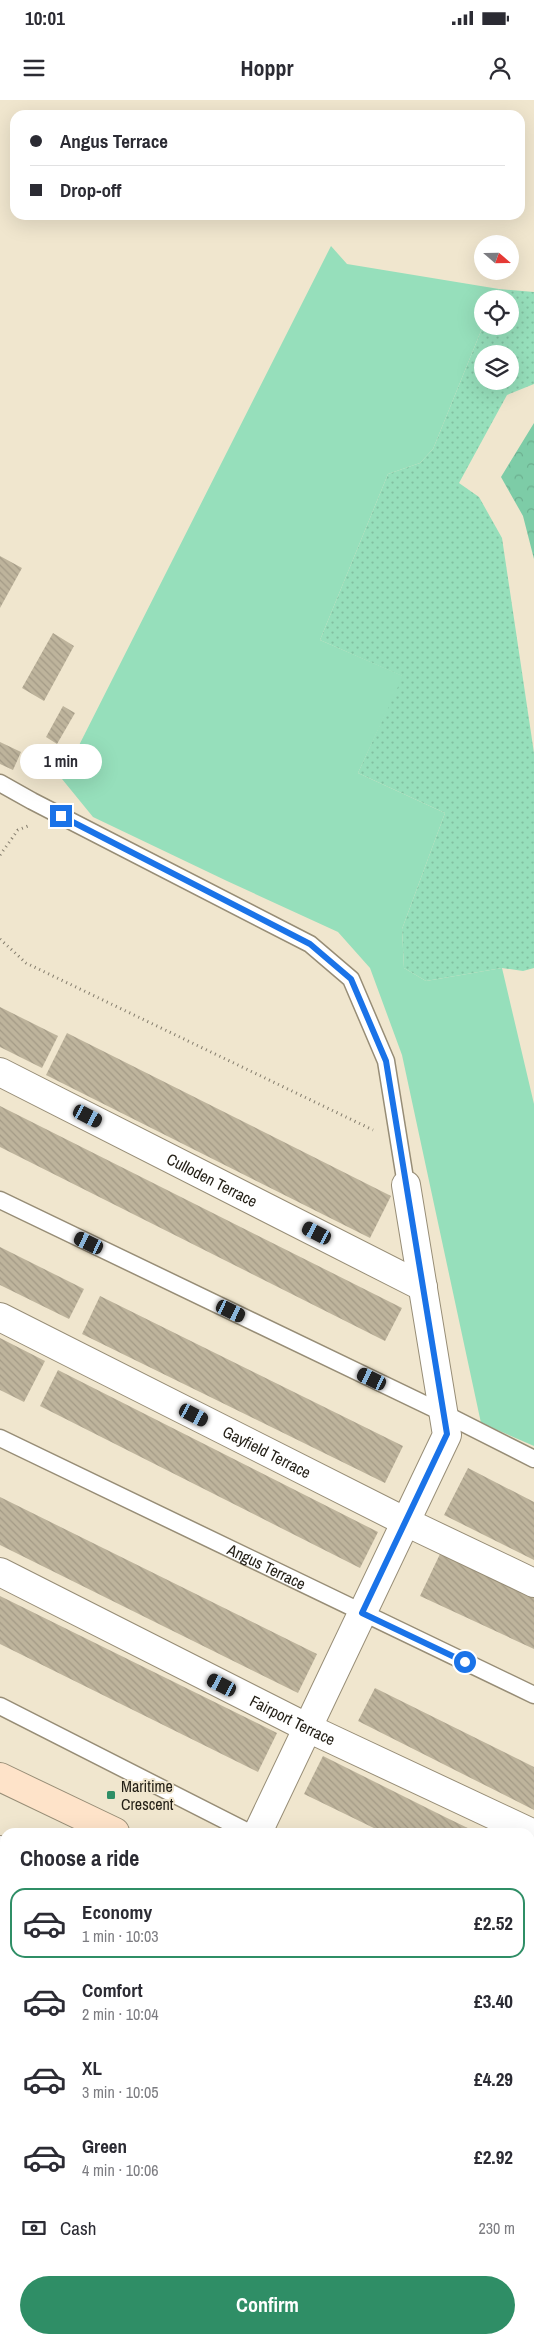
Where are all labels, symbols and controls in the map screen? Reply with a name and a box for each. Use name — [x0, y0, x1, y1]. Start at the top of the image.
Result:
text: 10:01 — [25, 5, 65, 31]
text: Hoppr — [240, 53, 294, 83]
icon: menu — [20, 54, 48, 82]
icon: person — [486, 54, 514, 82]
text: Angus Terrace — [60, 128, 168, 154]
text: Drop-off — [60, 177, 121, 203]
north arrow — [474, 235, 519, 280]
map controls — [474, 235, 519, 390]
button: locate — [474, 290, 519, 335]
button: layers — [474, 345, 519, 390]
callout: 1 min — [20, 744, 102, 778]
text: 1 min — [44, 750, 78, 772]
route end — [50, 805, 72, 827]
car — [71, 1103, 104, 1129]
street label: Culloden Terrace — [163, 1148, 261, 1212]
car — [300, 1220, 333, 1246]
car — [72, 1230, 105, 1256]
car — [214, 1298, 247, 1324]
car — [355, 1366, 388, 1392]
car — [177, 1402, 210, 1428]
street label: Gayfield Terrace — [219, 1420, 315, 1483]
street label: Angus Terrace — [223, 1538, 310, 1595]
route start — [454, 1651, 476, 1673]
car — [205, 1672, 238, 1698]
street label: Fairport Terrace — [246, 1689, 339, 1750]
place label: Maritime Crescent — [121, 1775, 174, 1815]
marker: Maritime Crescent — [105, 1789, 117, 1801]
text: Choose a ride — [20, 1843, 139, 1873]
text: Economy — [82, 1899, 152, 1925]
icon: car — [22, 1901, 67, 1946]
text: £2.52 — [474, 1910, 513, 1936]
text: 1 min · 10:03 — [82, 1925, 159, 1947]
text: Comfort — [82, 1977, 143, 2003]
icon: car — [22, 1979, 67, 2024]
text: £3.40 — [474, 1988, 513, 2014]
text: 2 min · 10:04 — [82, 2003, 159, 2025]
text: XL — [82, 2055, 102, 2081]
icon: car — [22, 2057, 67, 2102]
text: £4.29 — [474, 2066, 513, 2092]
text: 3 min · 10:05 — [82, 2081, 159, 2103]
text: Green — [82, 2133, 127, 2159]
icon: car — [22, 2135, 67, 2180]
text: £2.92 — [474, 2144, 513, 2170]
text: 4 min · 10:06 — [82, 2159, 159, 2181]
icon: cash — [20, 2214, 48, 2242]
text: Cash — [60, 2215, 96, 2241]
text: 230 m — [479, 2217, 515, 2239]
button: Confirm — [20, 2276, 515, 2334]

